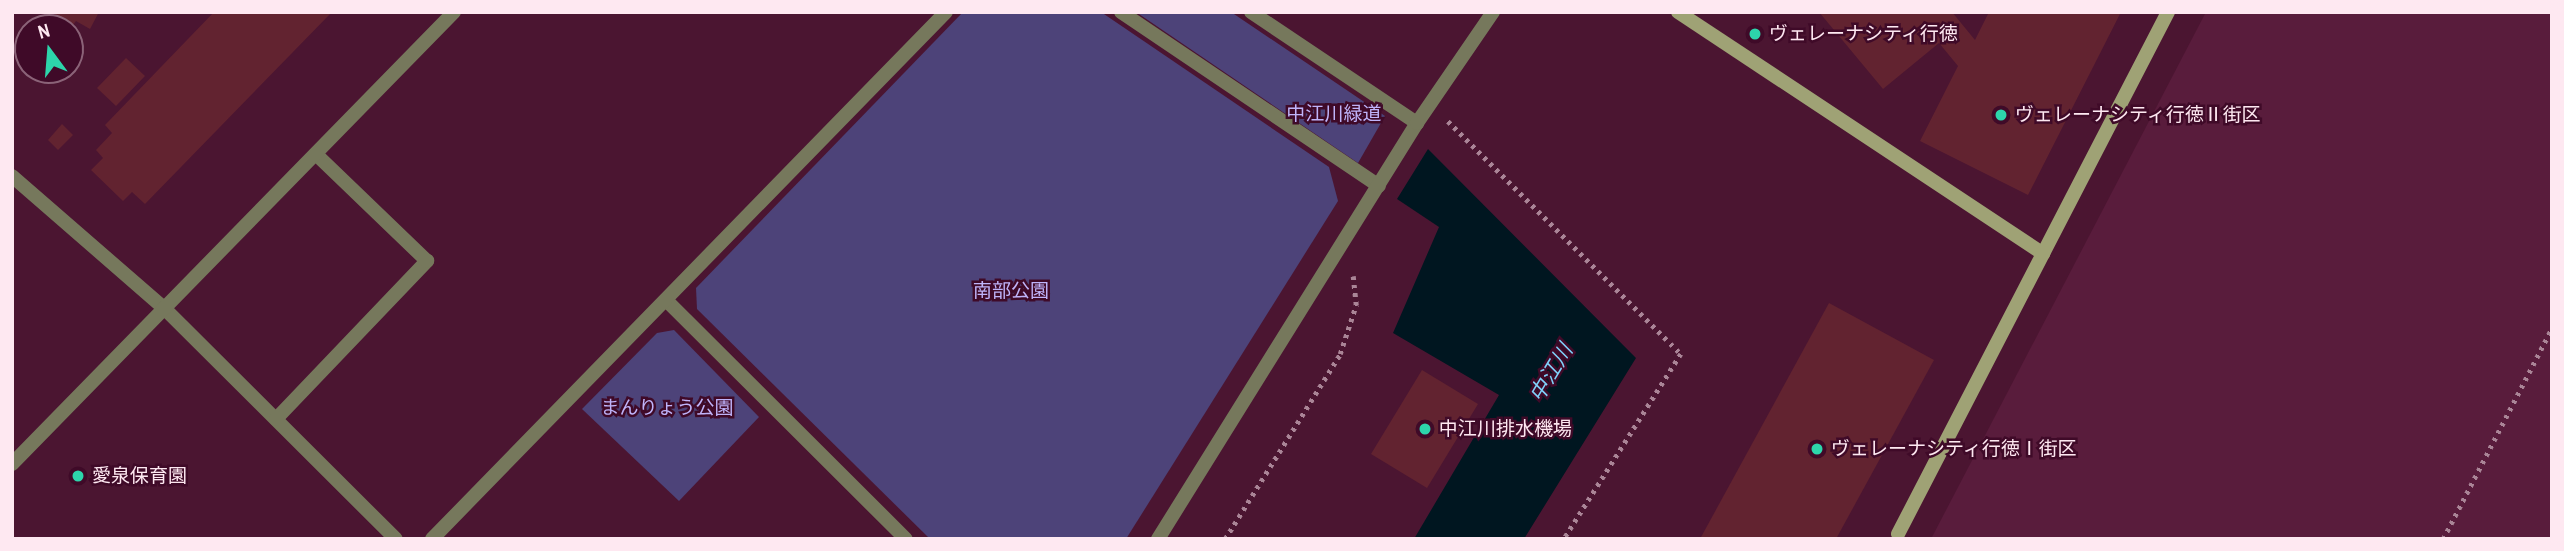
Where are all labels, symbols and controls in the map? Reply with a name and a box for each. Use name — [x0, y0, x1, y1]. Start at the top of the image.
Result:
north arrow — [14, 14, 84, 84]
text: N — [35, 17, 53, 45]
place label: ヴェレーナシティ行徳 — [1769, 23, 1959, 45]
marker: ヴェレーナシティ行徳 — [1747, 26, 1763, 42]
park label: 中江川緑道 — [1287, 103, 1381, 125]
place label: ヴェレーナシティ行徳Ⅱ街区 — [2015, 104, 2262, 126]
marker: ヴェレーナシティ行徳Ⅱ街区 — [1993, 107, 2009, 123]
park label: 南部公園 — [973, 280, 1049, 302]
water label: 中江川 — [1524, 340, 1578, 406]
park label: まんりょう公園 — [601, 397, 733, 419]
place label: 中江川排水機場 — [1439, 418, 1572, 440]
marker: 中江川排水機場 — [1417, 421, 1433, 437]
place label: ヴェレーナシティ行徳Ⅰ街区 — [1831, 438, 2078, 460]
marker: ヴェレーナシティ行徳Ⅰ街区 — [1809, 441, 1825, 457]
place label: 愛泉保育園 — [92, 465, 187, 487]
marker: 愛泉保育園 — [70, 468, 86, 484]

